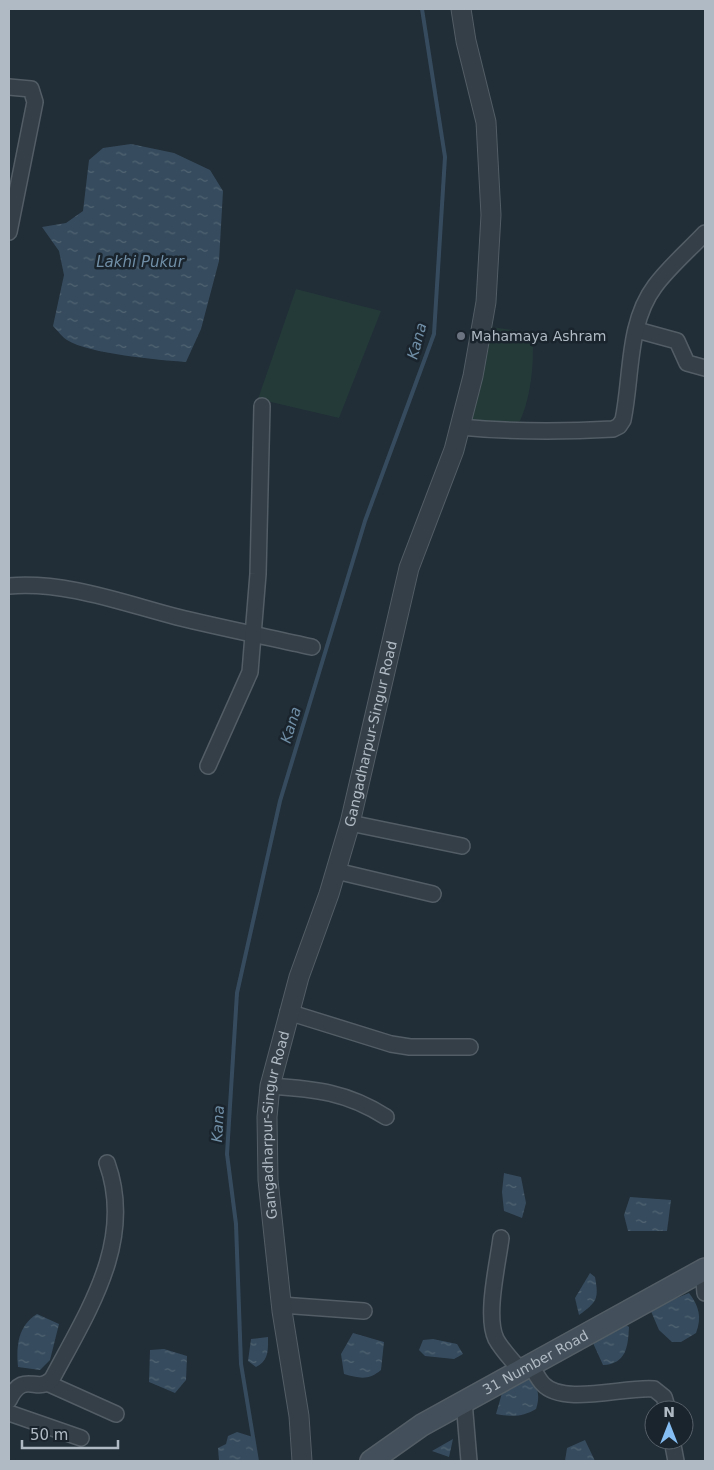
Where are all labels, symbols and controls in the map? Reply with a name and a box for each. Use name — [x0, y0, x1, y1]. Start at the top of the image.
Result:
water label: Lakhi Pukur — [96, 253, 185, 271]
water label: Kana — [403, 321, 431, 361]
place label: Mahamaya Ashram — [471, 328, 606, 344]
marker: Mahamaya Ashram — [455, 330, 467, 342]
street label: Gangadharpur-Singur Road — [341, 639, 400, 828]
water label: Kana — [277, 705, 305, 745]
street label: Gangadharpur-Singur Road — [259, 1029, 292, 1220]
water label: Kana — [208, 1105, 228, 1143]
street label: 31 Number Road — [480, 1327, 591, 1398]
north arrow — [644, 1400, 694, 1450]
text: N — [663, 1404, 675, 1420]
scale bar — [22, 1418, 119, 1450]
text: 50 m — [30, 1426, 68, 1444]

